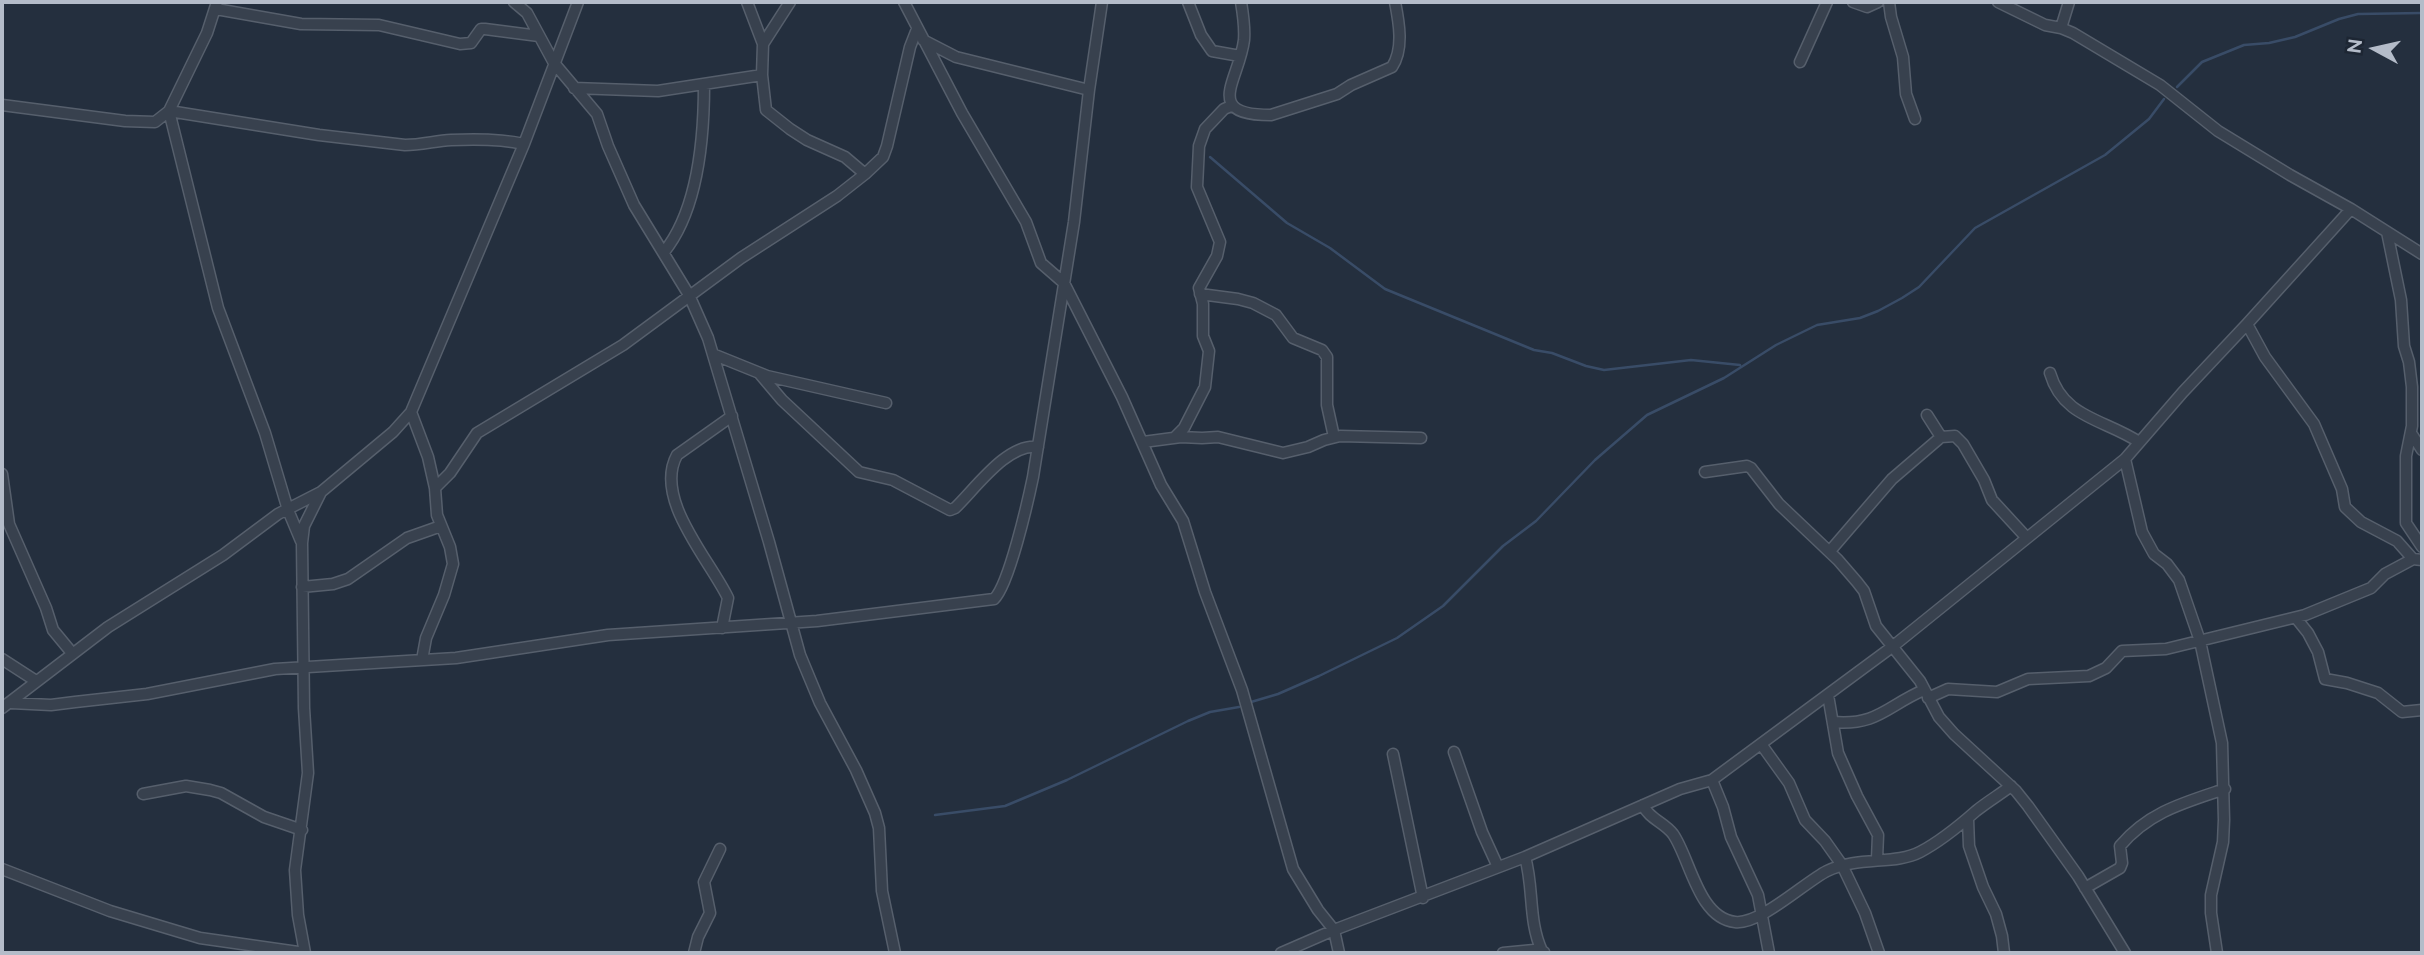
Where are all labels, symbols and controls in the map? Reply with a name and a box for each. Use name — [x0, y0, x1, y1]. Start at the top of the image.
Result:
north arrow — [2340, 14, 2410, 84]
text: N — [2342, 37, 2366, 55]

